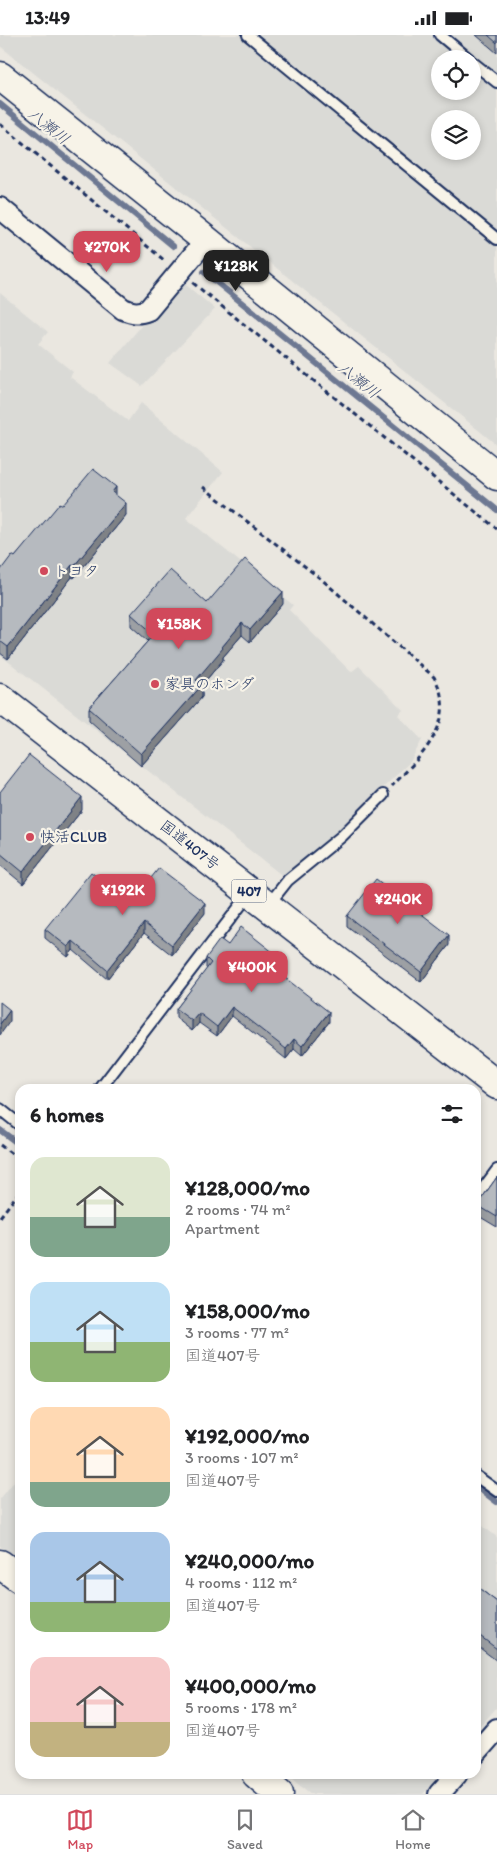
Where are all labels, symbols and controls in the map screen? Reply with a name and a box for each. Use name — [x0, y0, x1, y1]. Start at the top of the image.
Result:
text: 13:49 — [25, 6, 70, 29]
map controls — [431, 50, 481, 160]
button: locate — [431, 50, 481, 100]
water label: 八瀬川 — [24, 104, 74, 148]
button: layers — [431, 110, 481, 160]
pin: ¥270K — [72, 231, 142, 273]
text: ¥270K — [84, 237, 130, 256]
pin: ¥128K — [201, 249, 271, 292]
text: ¥128K — [214, 256, 258, 275]
water label: 八瀬川 — [334, 358, 384, 402]
place label: トヨタ — [54, 562, 99, 580]
marker: トヨタ — [38, 565, 50, 577]
pin: ¥158K — [144, 607, 214, 650]
text: ¥158K — [157, 614, 201, 633]
place label: 家具のホンダ — [165, 675, 254, 693]
marker: 家具のホンダ — [149, 678, 161, 690]
street label: 国道407号 — [157, 816, 223, 874]
place label: 快活CLUB — [40, 828, 107, 846]
marker: 快活CLUB — [24, 831, 36, 843]
pin: ¥192K — [88, 873, 158, 916]
road number: 407 — [232, 879, 266, 903]
text: ¥192K — [101, 880, 145, 899]
pin: ¥240K — [363, 883, 433, 925]
text: ¥240K — [374, 889, 422, 908]
pin: ¥400K — [217, 951, 287, 993]
text: ¥400K — [228, 957, 276, 976]
icon: filters — [438, 1100, 466, 1128]
text: 6 homes — [30, 1102, 104, 1127]
text: ¥128,000/mo — [185, 1175, 310, 1200]
icon: home — [70, 1177, 130, 1237]
text: 2 rooms · 74 m² — [185, 1200, 290, 1219]
text: Apartment — [185, 1219, 260, 1238]
text: ¥158,000/mo — [185, 1298, 310, 1323]
icon: home — [70, 1302, 130, 1362]
text: 3 rooms · 77 m² — [185, 1323, 289, 1342]
text: 国道407号 — [185, 1346, 260, 1365]
text: ¥192,000/mo — [185, 1423, 309, 1448]
icon: home — [70, 1427, 130, 1487]
text: 3 rooms · 107 m² — [185, 1448, 298, 1467]
text: 国道407号 — [185, 1471, 260, 1490]
text: ¥240,000/mo — [185, 1548, 314, 1573]
icon: home — [70, 1552, 130, 1612]
text: 4 rooms · 112 m² — [185, 1573, 297, 1592]
text: 国道407号 — [185, 1596, 260, 1615]
text: ¥400,000/mo — [185, 1673, 316, 1698]
icon: home — [70, 1677, 130, 1737]
text: 5 rooms · 178 m² — [185, 1698, 297, 1717]
text: 国道407号 — [185, 1721, 260, 1740]
tab: Map — [66, 1806, 94, 1853]
tab: Saved — [227, 1806, 263, 1853]
tab: Home — [395, 1806, 431, 1853]

